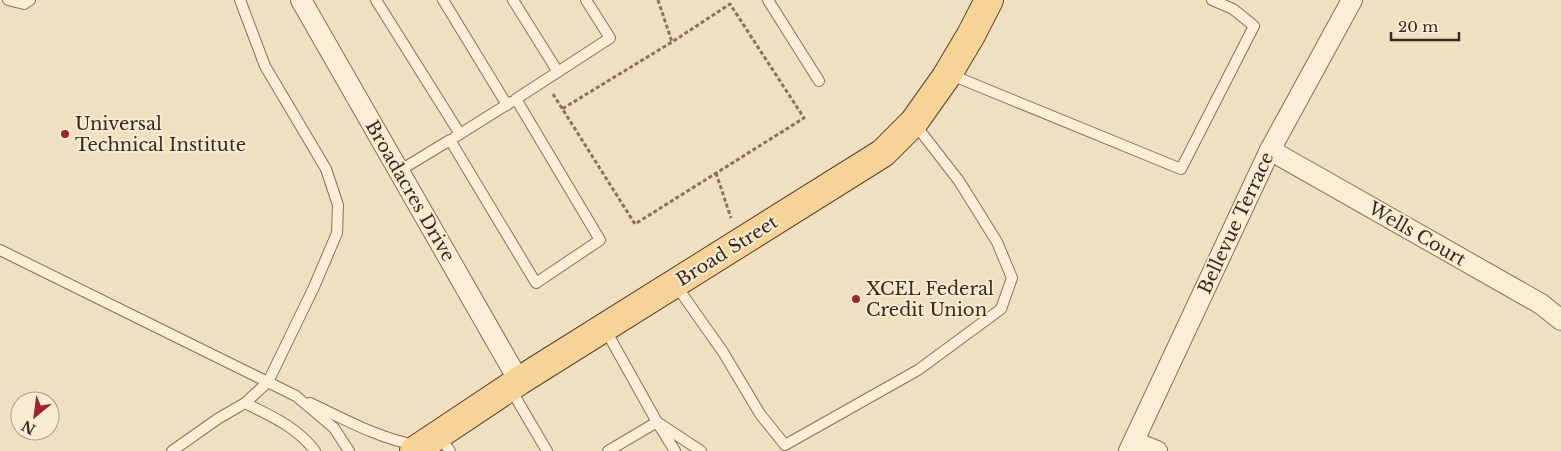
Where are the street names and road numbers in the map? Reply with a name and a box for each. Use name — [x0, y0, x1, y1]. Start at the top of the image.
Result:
street label: Broadacres Drive — [361, 117, 459, 265]
street label: Bellevue Terrace — [1194, 149, 1278, 297]
street label: Wells Court — [1364, 197, 1470, 271]
street label: Broad Street — [672, 211, 782, 291]

